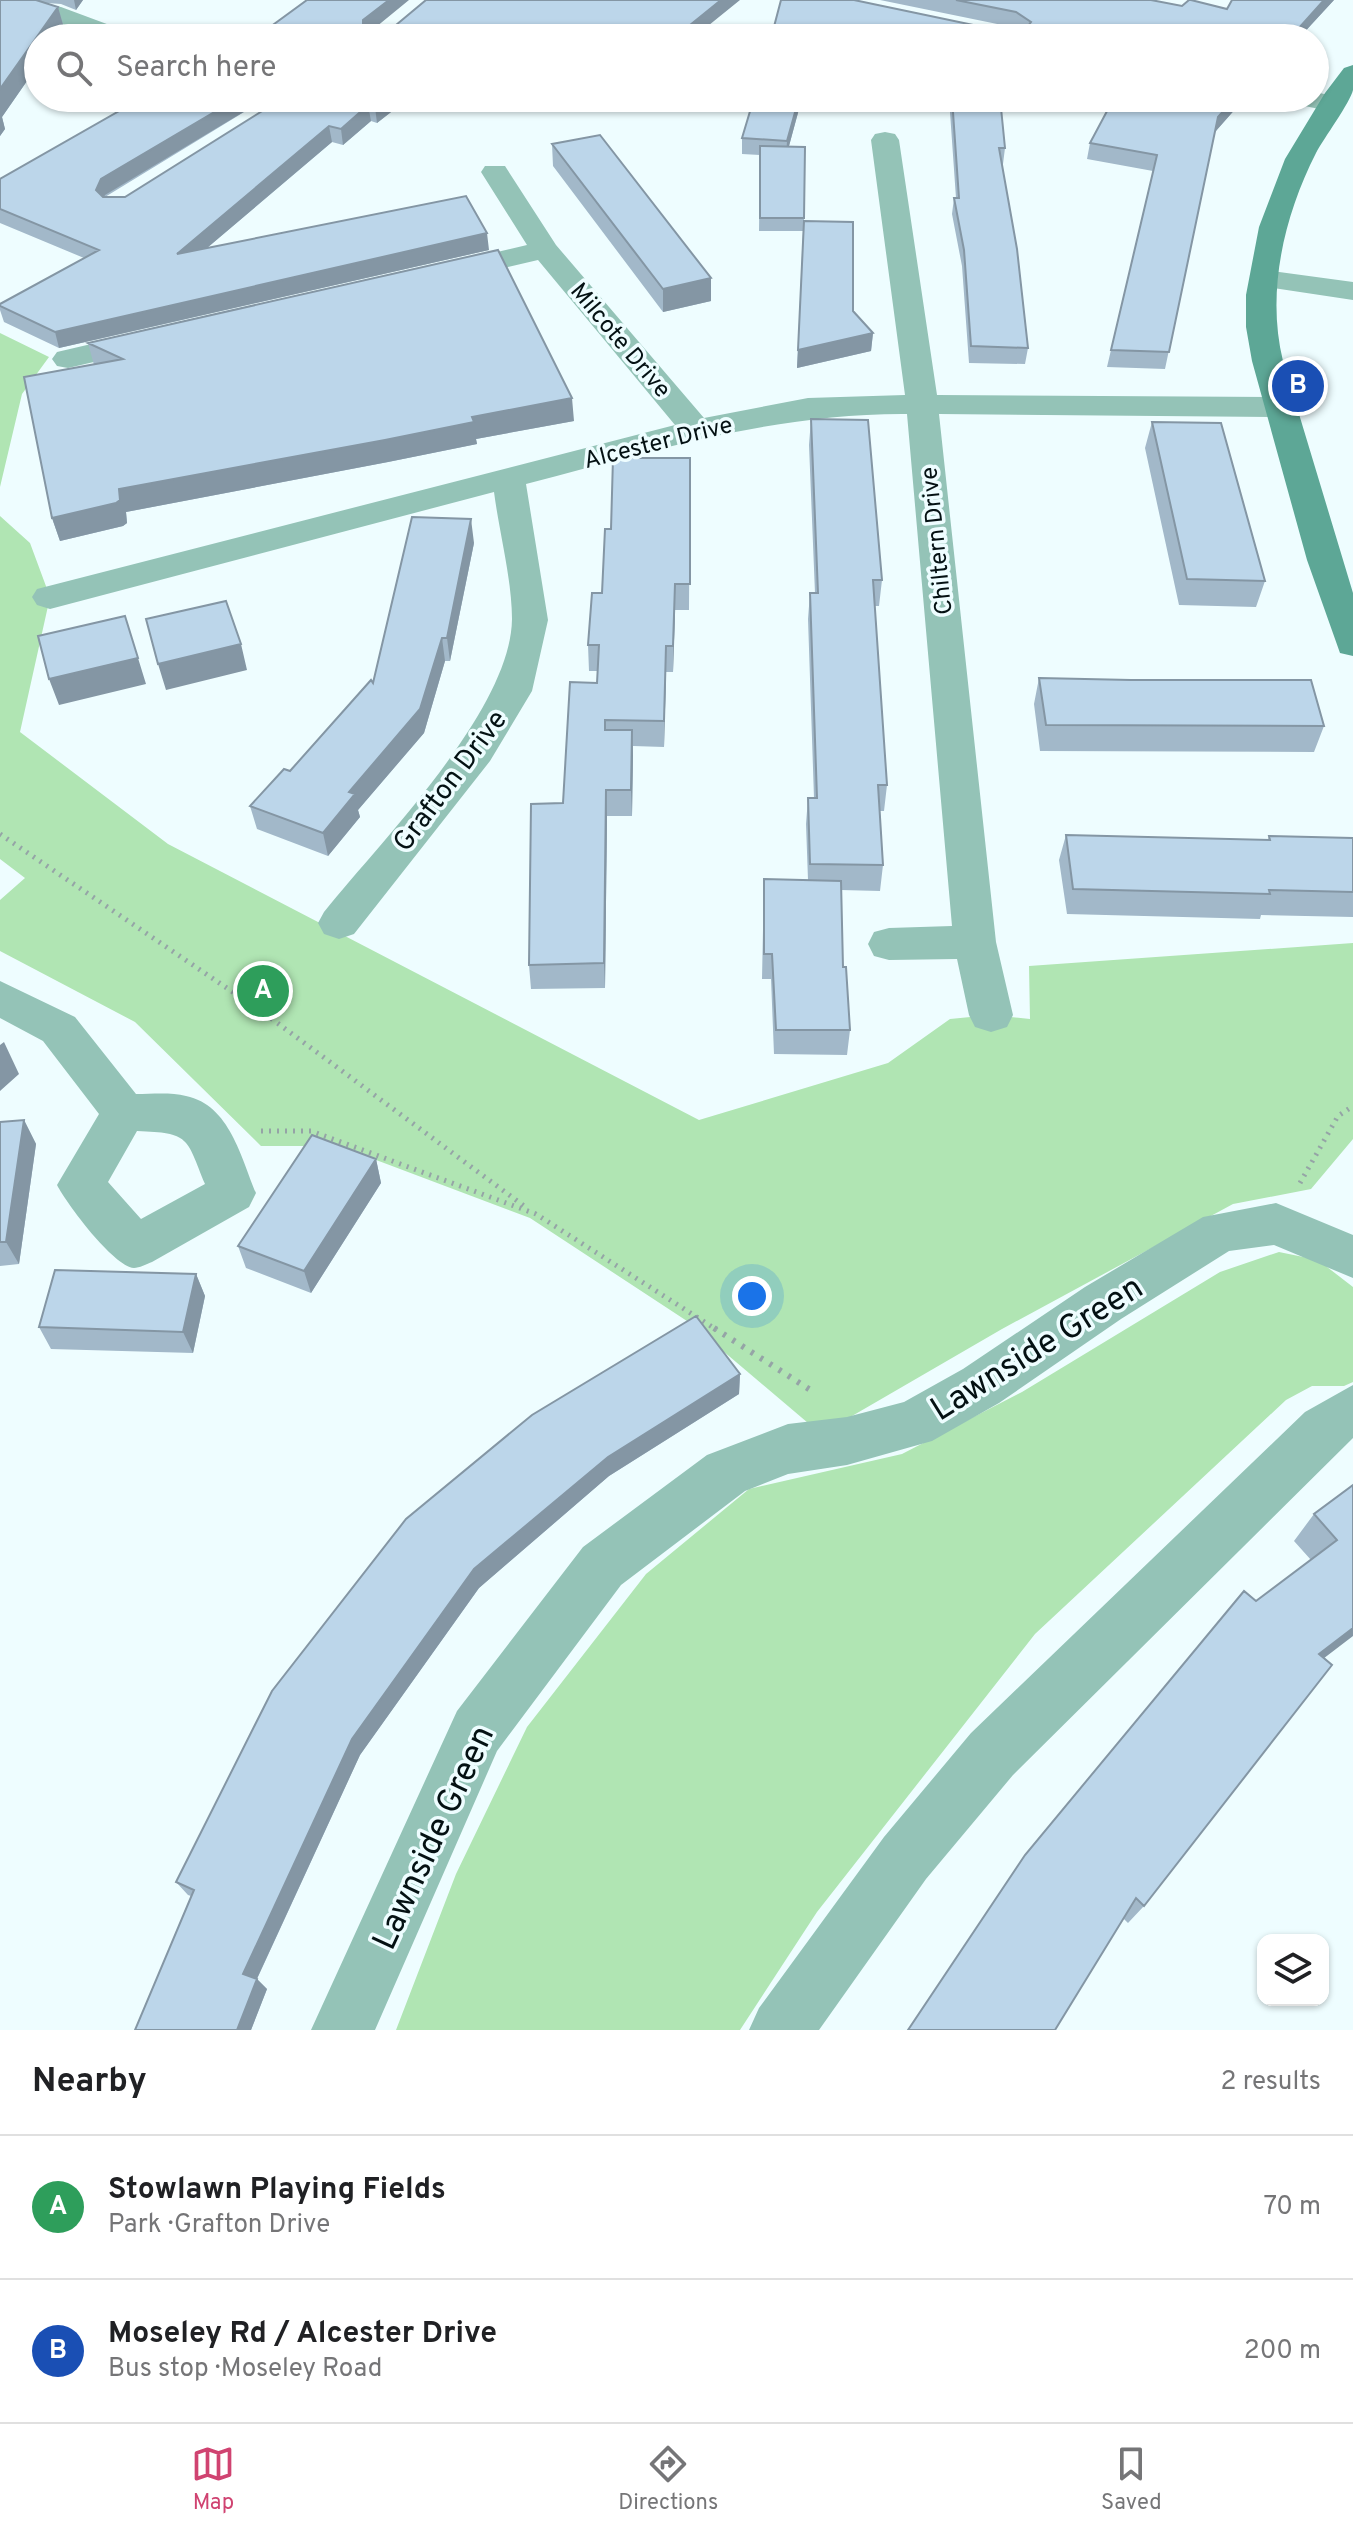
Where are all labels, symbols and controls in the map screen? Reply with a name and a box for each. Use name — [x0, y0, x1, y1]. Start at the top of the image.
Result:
search box — [24, 24, 1329, 112]
icon: search — [52, 46, 96, 90]
text: Search here — [116, 50, 276, 87]
street label: Milcote Drive — [563, 278, 676, 405]
pin: B — [1272, 356, 1324, 416]
street label: Alcester Drive — [581, 411, 736, 477]
street label: Chiltern Drive — [915, 465, 961, 616]
street label: Grafton Drive — [386, 704, 516, 860]
pin: A — [237, 961, 289, 1021]
street label: Lawnside Green — [924, 1268, 1152, 1432]
your location — [732, 1276, 772, 1316]
street label: Lawnside Green — [364, 1720, 506, 1957]
map controls — [1257, 1934, 1329, 2006]
button: layers — [1257, 1934, 1329, 2006]
text: Nearby — [32, 2061, 147, 2104]
text: 2 results — [1221, 2066, 1321, 2099]
text: Stowlawn Playing Fields — [108, 2172, 446, 2209]
text: A — [49, 2191, 67, 2224]
text: 70 m — [1263, 2191, 1321, 2224]
text: Park · Grafton Drive — [108, 2209, 330, 2242]
text: Moseley Rd / Alcester Drive — [108, 2316, 497, 2353]
text: B — [49, 2335, 67, 2368]
text: 200 m — [1244, 2335, 1321, 2368]
text: Bus stop · Moseley Road — [108, 2353, 382, 2386]
tab: Map — [191, 2442, 235, 2517]
tab: Directions — [618, 2442, 718, 2517]
tab: Saved — [1101, 2442, 1162, 2517]

